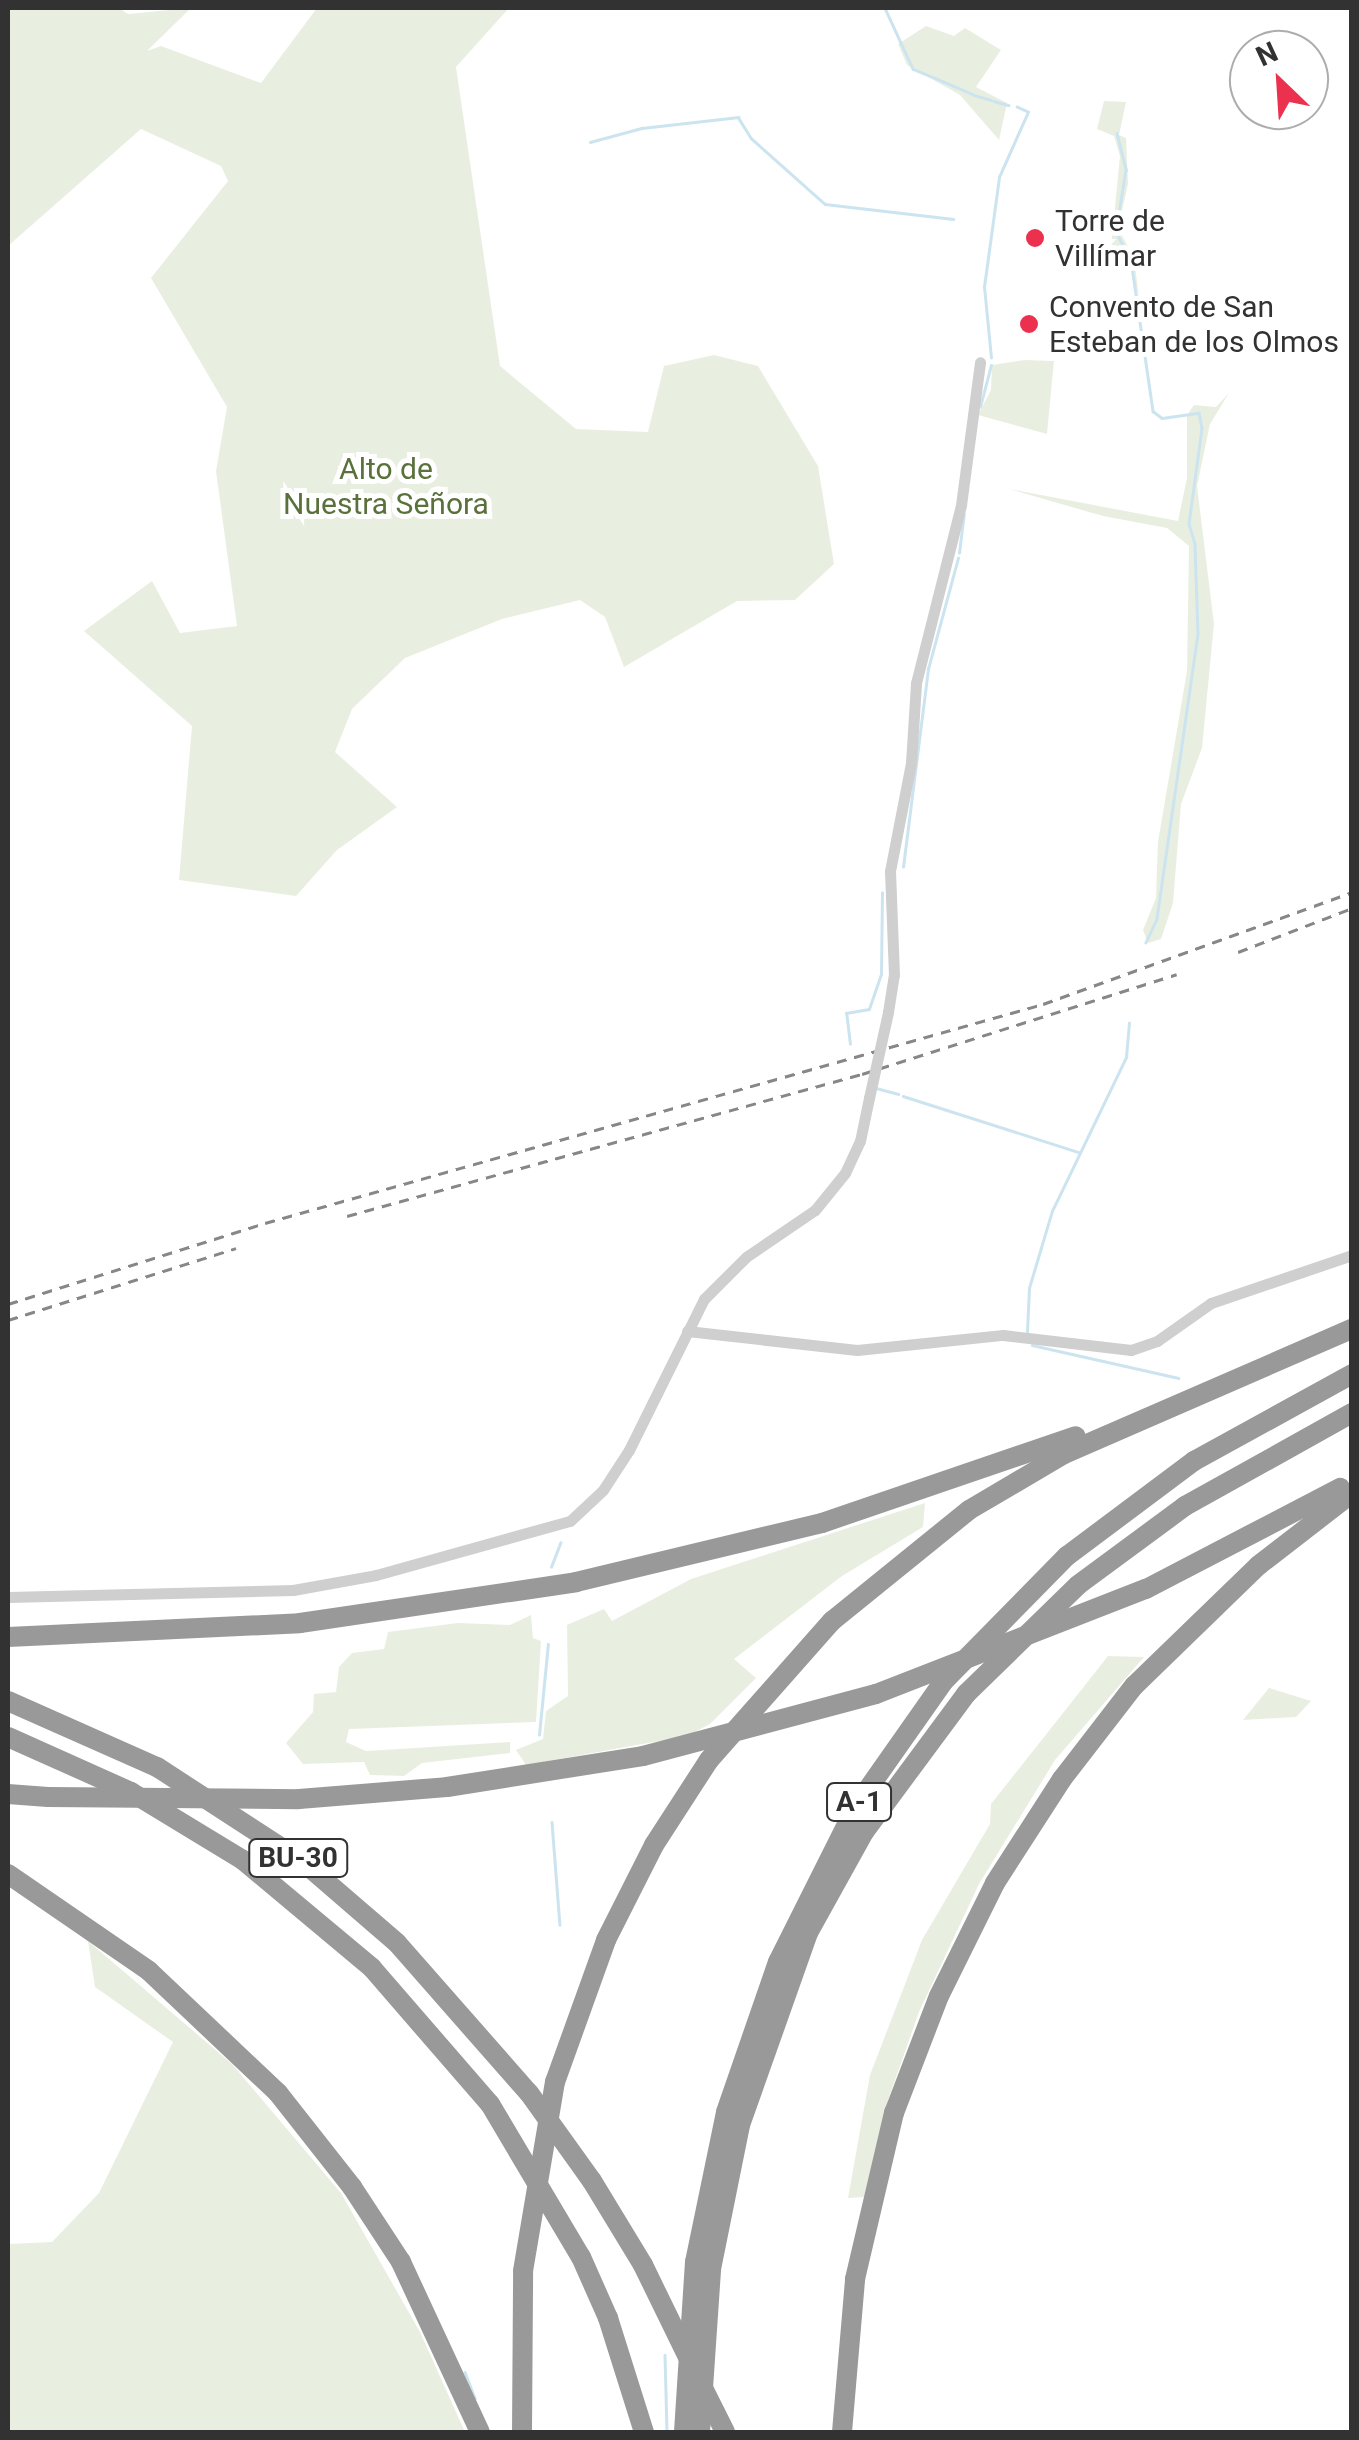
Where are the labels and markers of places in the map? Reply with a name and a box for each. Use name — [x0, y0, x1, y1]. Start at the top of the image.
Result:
place label: Torre de Villímar — [1055, 203, 1165, 274]
marker: Torre de Villímar — [1024, 227, 1046, 249]
place label: Convento de San Esteban de los Olmos — [1049, 289, 1339, 360]
marker: Convento de San Esteban de los Olmos — [1018, 313, 1040, 335]

